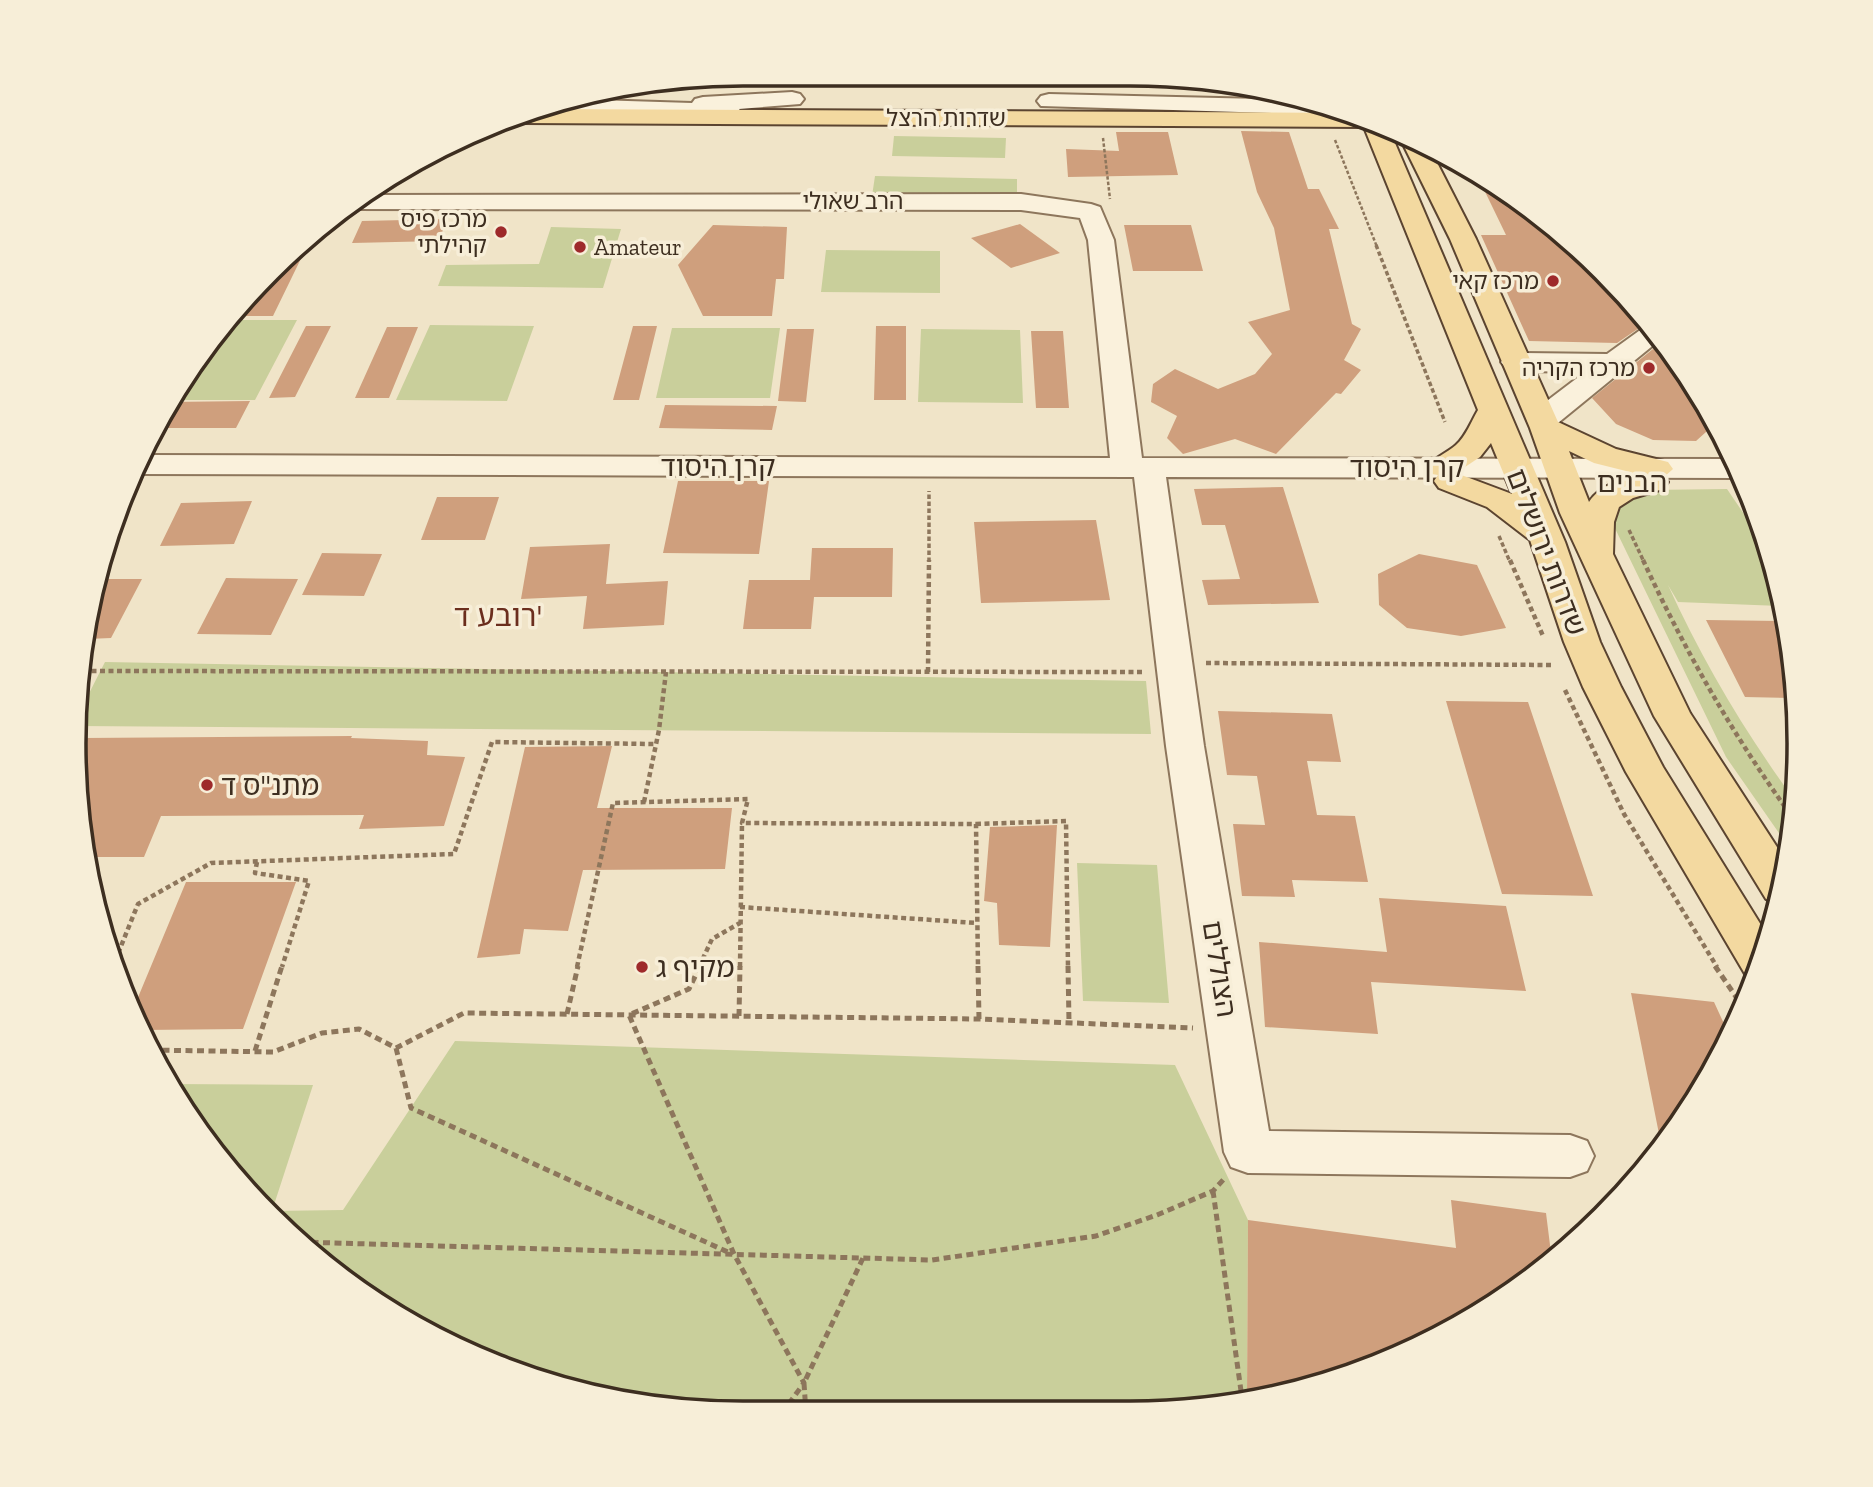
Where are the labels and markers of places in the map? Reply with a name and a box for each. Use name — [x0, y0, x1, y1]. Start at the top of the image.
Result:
place label: מרכז פיס קהילתי — [400, 205, 487, 259]
marker: מרכז פיס קהילתי — [493, 224, 509, 240]
place label: Amateur — [594, 233, 682, 261]
marker: Amateur — [572, 239, 588, 255]
place label: מרכז קאי — [1452, 267, 1539, 295]
marker: מרכז קאי — [1545, 273, 1561, 289]
place label: מרכז הקריה — [1522, 354, 1635, 382]
marker: מרכז הקריה — [1641, 360, 1657, 376]
place label: מתנ"ס ד — [221, 769, 319, 802]
marker: מתנ"ס ד — [199, 777, 215, 793]
place label: מקיף ג — [656, 951, 734, 984]
marker: מקיף ג — [634, 959, 650, 975]

